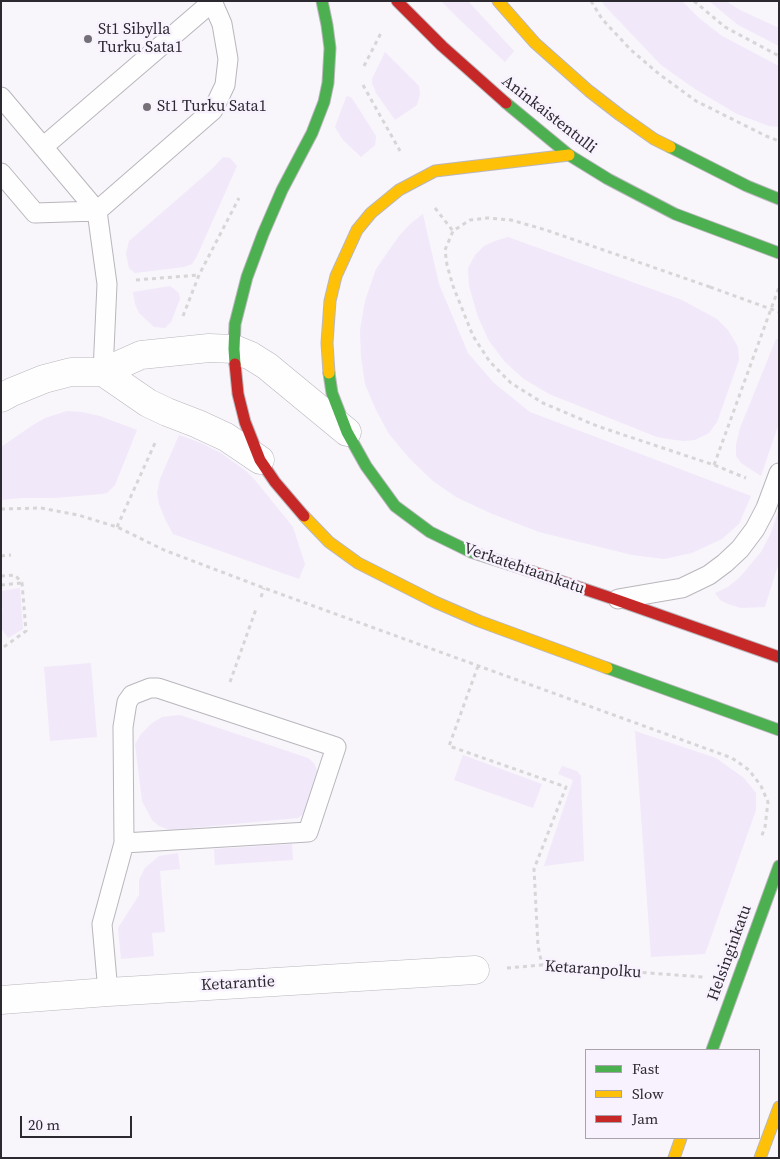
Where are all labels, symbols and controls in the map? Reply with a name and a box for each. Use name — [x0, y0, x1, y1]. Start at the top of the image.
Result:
place label: St1 Sibylla Turku Sata1 — [98, 20, 183, 58]
marker: St1 Sibylla Turku Sata1 — [82, 33, 94, 45]
street label: Aninkaistentulli — [498, 72, 600, 158]
place label: St1 Turku Sata1 — [157, 97, 267, 117]
marker: St1 Turku Sata1 — [141, 101, 153, 113]
street label: Verkatehtaankatu — [461, 539, 587, 599]
street label: Helsinginkatu — [704, 902, 756, 1004]
street label: Ketaranpolku — [544, 957, 642, 983]
street label: Ketarantie — [200, 972, 276, 996]
legend — [585, 1049, 760, 1139]
text: Fast — [632, 1058, 659, 1079]
text: Slow — [632, 1083, 664, 1104]
scale bar — [22, 1106, 135, 1138]
text: Jam — [632, 1108, 658, 1129]
text: 20 m — [28, 1114, 60, 1135]

